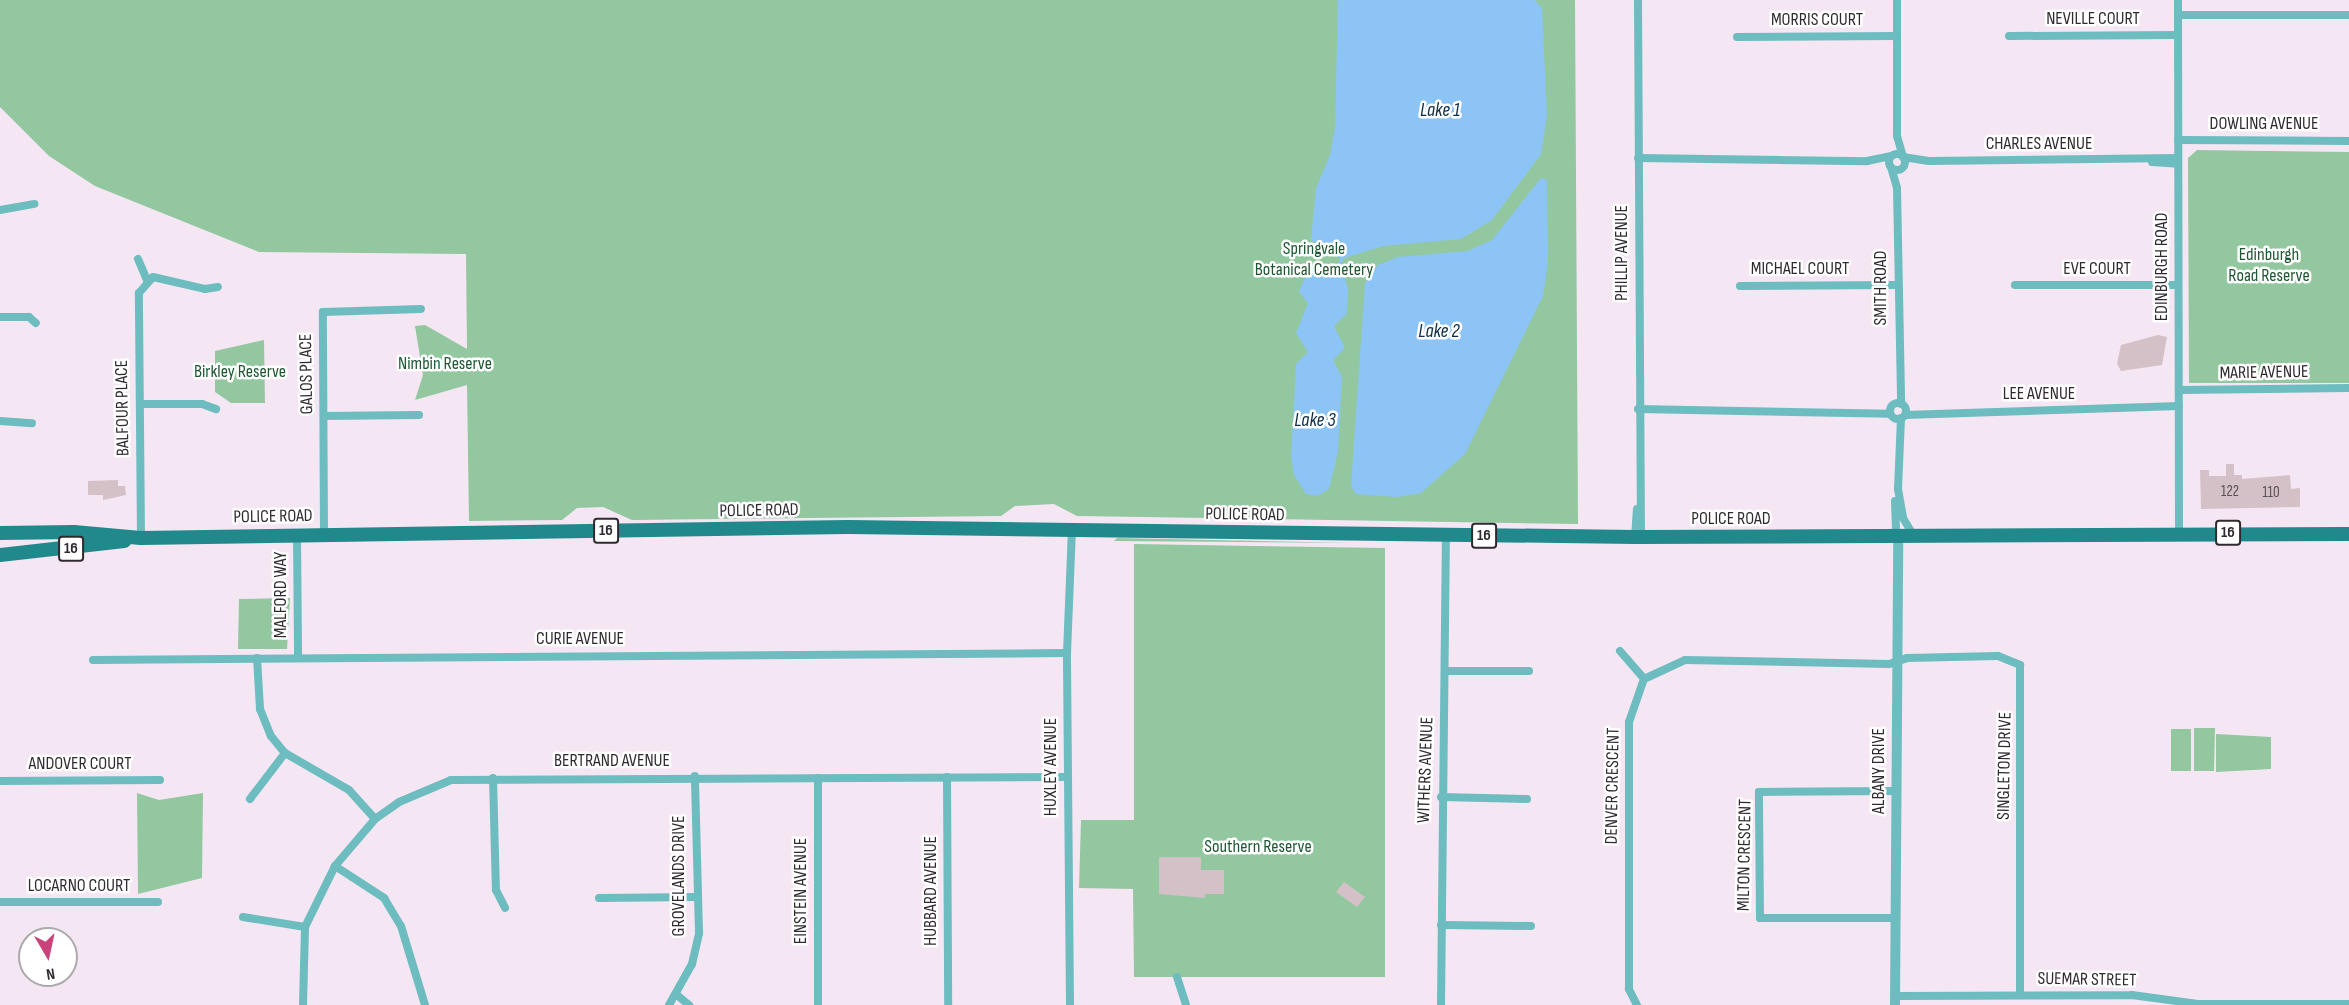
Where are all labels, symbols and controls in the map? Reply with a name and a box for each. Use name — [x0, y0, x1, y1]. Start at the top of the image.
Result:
street label: NEVILLE COURT — [2046, 8, 2140, 30]
street label: MORRIS COURT — [1771, 9, 1863, 31]
water label: Lake 1 — [1420, 98, 1460, 122]
street label: DOWLING AVENUE — [2210, 113, 2318, 135]
street label: CHARLES AVENUE — [1986, 133, 2092, 155]
street label: PHILLIP AVENUE — [1611, 205, 1633, 301]
street label: EDINBURGH ROAD — [2151, 213, 2173, 321]
park label: Springvale Botanical Cemetery — [1255, 239, 1373, 282]
park label: Edinburgh Road Reserve — [2228, 245, 2310, 288]
street label: SMITH ROAD — [1870, 251, 1892, 325]
street label: MICHAEL COURT — [1751, 258, 1849, 280]
street label: EVE COURT — [2063, 258, 2131, 280]
water label: Lake 2 — [1418, 319, 1460, 343]
street label: GALOS PLACE — [295, 334, 319, 414]
park label: Nimbin Reserve — [398, 353, 492, 375]
street label: BALFOUR PLACE — [111, 360, 135, 456]
park label: Birkley Reserve — [194, 361, 286, 383]
street label: MARIE AVENUE — [2219, 361, 2309, 385]
street label: LEE AVENUE — [2003, 383, 2075, 405]
water label: Lake 3 — [1294, 408, 1336, 432]
house number: 122 — [2221, 483, 2239, 501]
house number: 110 — [2262, 484, 2280, 502]
street label: POLICE ROAD — [719, 500, 799, 522]
street label: POLICE ROAD — [1205, 504, 1285, 526]
street label: POLICE ROAD — [233, 506, 313, 528]
street label: POLICE ROAD — [1691, 508, 1771, 530]
road number: 16 — [592, 518, 620, 544]
road number: 16 — [2214, 520, 2242, 546]
road number: 16 — [1470, 523, 1498, 549]
road number: 16 — [58, 536, 84, 562]
street label: MALFORD WAY — [270, 552, 292, 638]
street label: CURIE AVENUE — [536, 628, 624, 650]
street label: SINGLETON DRIVE — [1993, 712, 2017, 820]
street label: WITHERS AVENUE — [1413, 716, 1439, 824]
street label: HUXLEY AVENUE — [1040, 718, 1062, 816]
street label: DENVER CRESCENT — [1601, 727, 1625, 845]
street label: ALBANY DRIVE — [1868, 728, 1890, 814]
street label: BERTRAND AVENUE — [554, 750, 670, 772]
street label: ANDOVER COURT — [29, 753, 131, 775]
street label: MILTON CRESCENT — [1733, 799, 1757, 911]
street label: GROVELANDS DRIVE — [668, 816, 690, 936]
street label: HUBBARD AVENUE — [920, 836, 942, 946]
park label: Southern Reserve — [1204, 836, 1312, 858]
street label: EINSTEIN AVENUE — [790, 838, 812, 944]
street label: LOCARNO COURT — [28, 875, 130, 897]
north arrow — [18, 927, 78, 987]
text: N — [45, 963, 56, 983]
street label: SUEMAR STREET — [2037, 968, 2137, 992]

